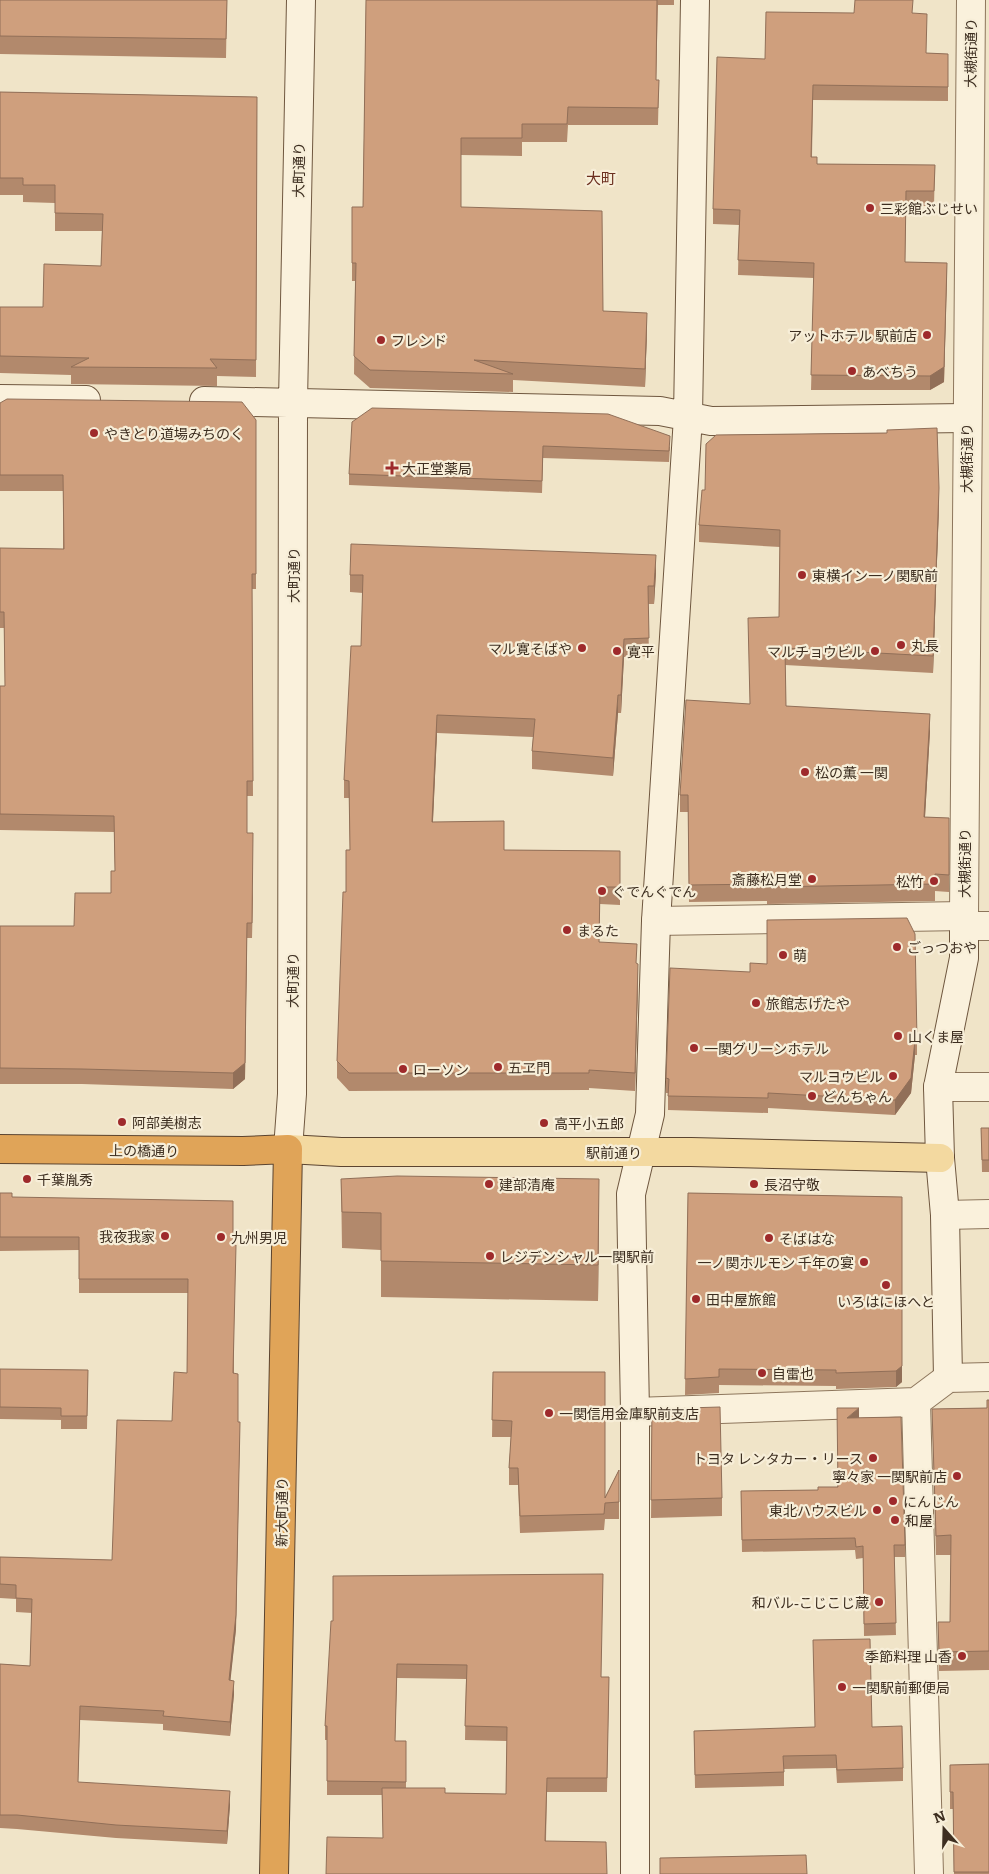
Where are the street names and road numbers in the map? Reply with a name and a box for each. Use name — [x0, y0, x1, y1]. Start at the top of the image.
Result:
street label: 大槻街通り — [959, 18, 981, 88]
street label: 大町通り — [288, 142, 308, 198]
street label: 大槻街通り — [956, 423, 976, 493]
street label: 大町通り — [283, 547, 303, 603]
street label: 大槻街通り — [954, 828, 974, 898]
street label: 大町通り — [282, 952, 302, 1008]
street label: 上の橋通り — [109, 1139, 179, 1161]
street label: 駅前通り — [586, 1142, 642, 1162]
street label: 新大町通り — [270, 1477, 292, 1547]

